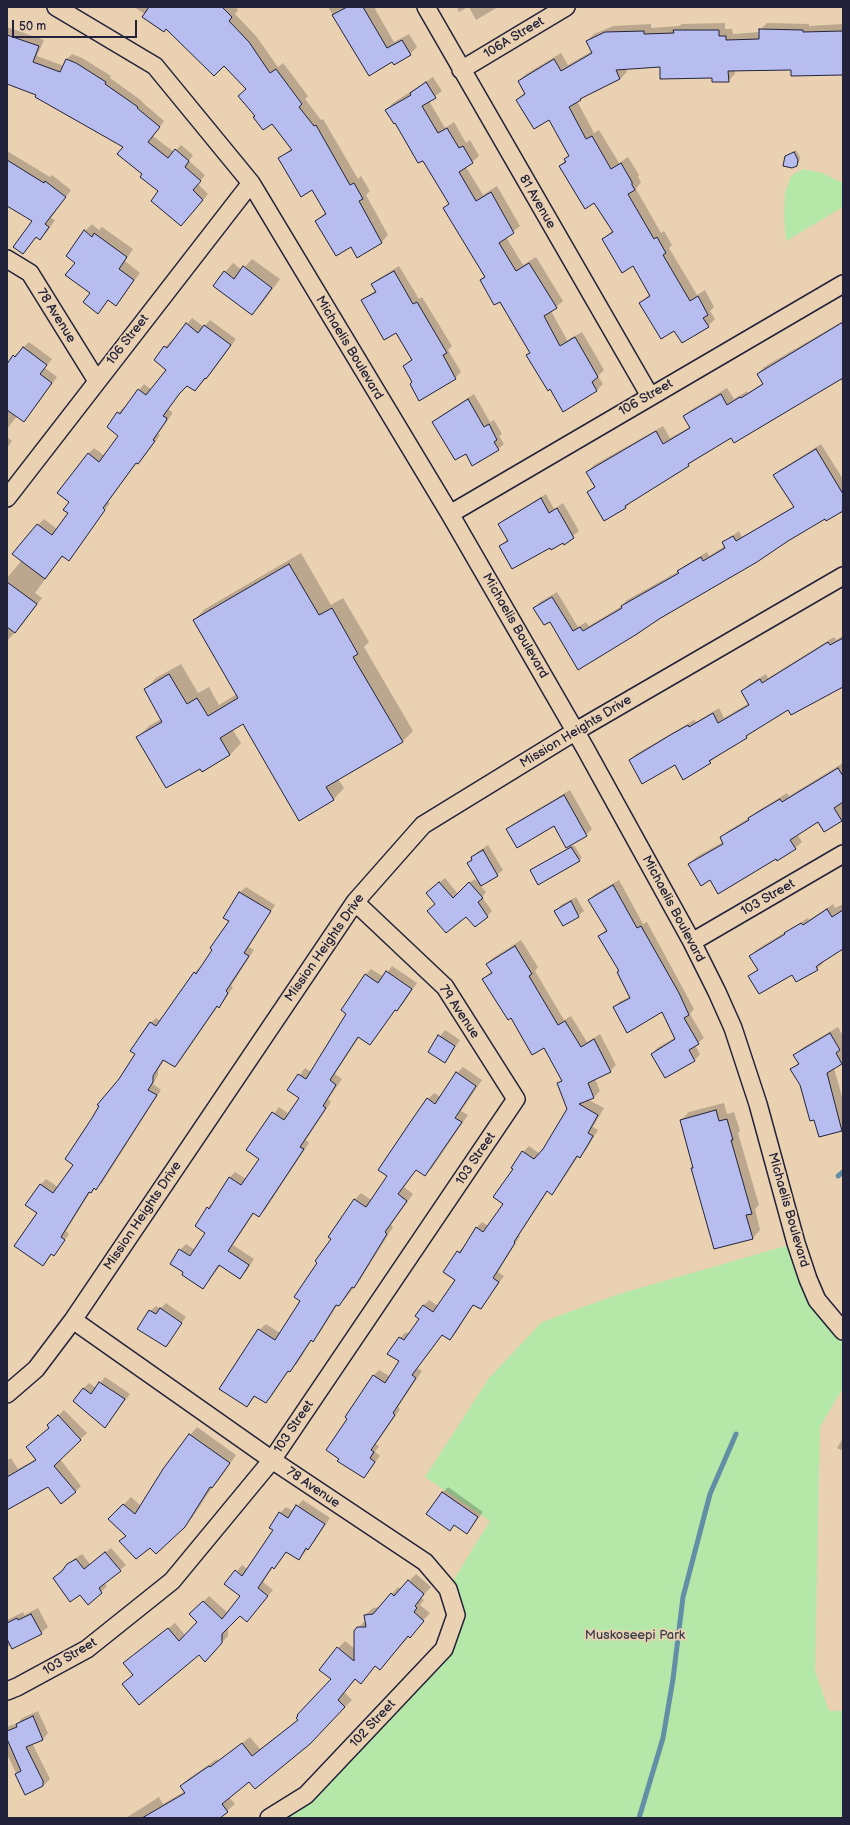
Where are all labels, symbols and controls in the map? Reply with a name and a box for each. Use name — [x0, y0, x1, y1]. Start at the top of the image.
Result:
scale bar — [14, 12, 139, 38]
street label: 106A Street — [481, 14, 547, 62]
text: 50 m — [19, 19, 46, 34]
street label: 81 Avenue — [515, 172, 559, 232]
street label: 78 Avenue — [33, 286, 79, 346]
street label: Michaelis Boulevard — [312, 293, 386, 403]
street label: 106 Street — [103, 312, 153, 368]
street label: 106 Street — [616, 376, 676, 420]
street label: Michaelis Boulevard — [479, 571, 551, 681]
street label: Mission Heights Drive — [517, 692, 635, 772]
street label: Michaelis Boulevard — [638, 853, 708, 965]
street label: 103 Street — [738, 876, 798, 920]
street label: Mission Heights Drive — [282, 891, 368, 1005]
street label: 79 Avenue — [435, 982, 483, 1042]
street label: 103 Street — [453, 1130, 499, 1188]
street label: Michaelis Boulevard — [764, 1151, 812, 1269]
street label: Mission Heights Drive — [101, 1159, 185, 1273]
street label: 103 Street — [271, 1398, 317, 1456]
street label: 78 Avenue — [283, 1464, 343, 1512]
park label: Muskoseepi Park — [585, 1628, 685, 1644]
street label: 103 Street — [40, 1635, 100, 1679]
street label: 102 Street — [347, 1697, 399, 1751]

